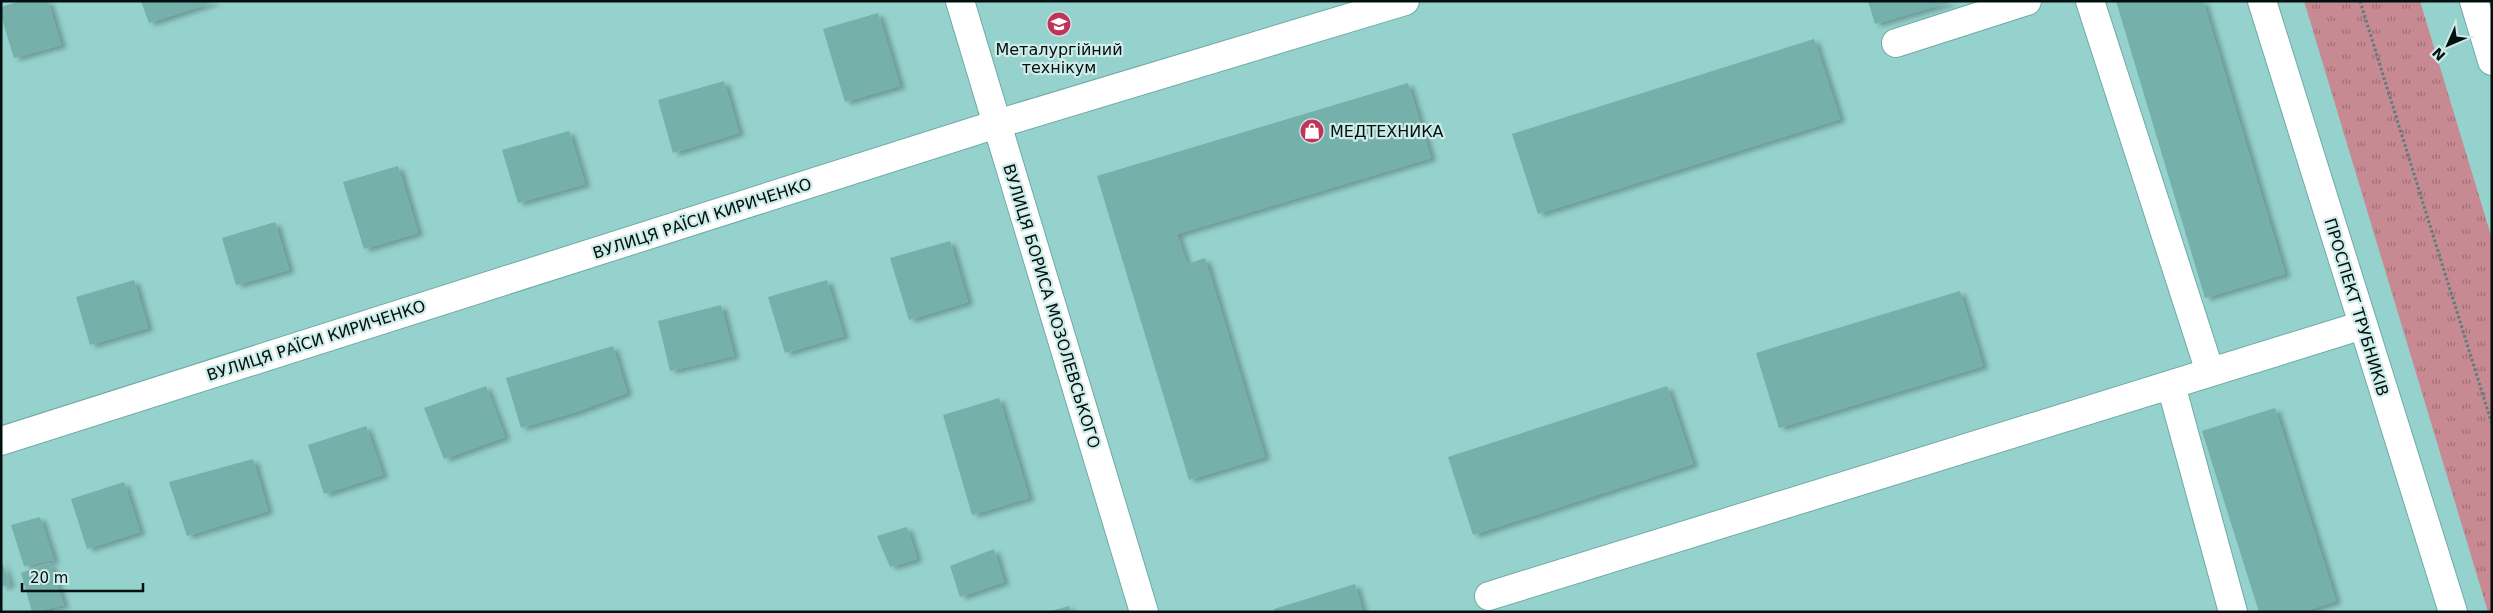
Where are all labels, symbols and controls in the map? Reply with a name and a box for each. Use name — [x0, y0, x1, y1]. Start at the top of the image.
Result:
school or university icon: Металургійний технікум — [1046, 11, 1072, 37]
north arrow — [2423, 20, 2473, 70]
place label: Металургійний технікум — [995, 40, 1123, 77]
text: N — [2429, 44, 2449, 64]
shop icon: МЕДТЕХНИКА — [1299, 118, 1325, 144]
place label: МЕДТЕХНИКА — [1330, 122, 1444, 141]
street label: ВУЛИЦЯ БОРИСА МОЗОЛЕВСЬКОГО — [999, 162, 1104, 451]
street label: ВУЛИЦЯ РАЇСИ КИРИЧЕНКО — [590, 174, 814, 263]
street label: ПРОСПЕКТ ТРУБНИКІВ — [2320, 216, 2393, 398]
street label: ВУЛИЦЯ РАЇСИ КИРИЧЕНКО — [204, 296, 428, 385]
scale bar — [22, 560, 144, 592]
text: 20 m — [30, 569, 68, 587]

